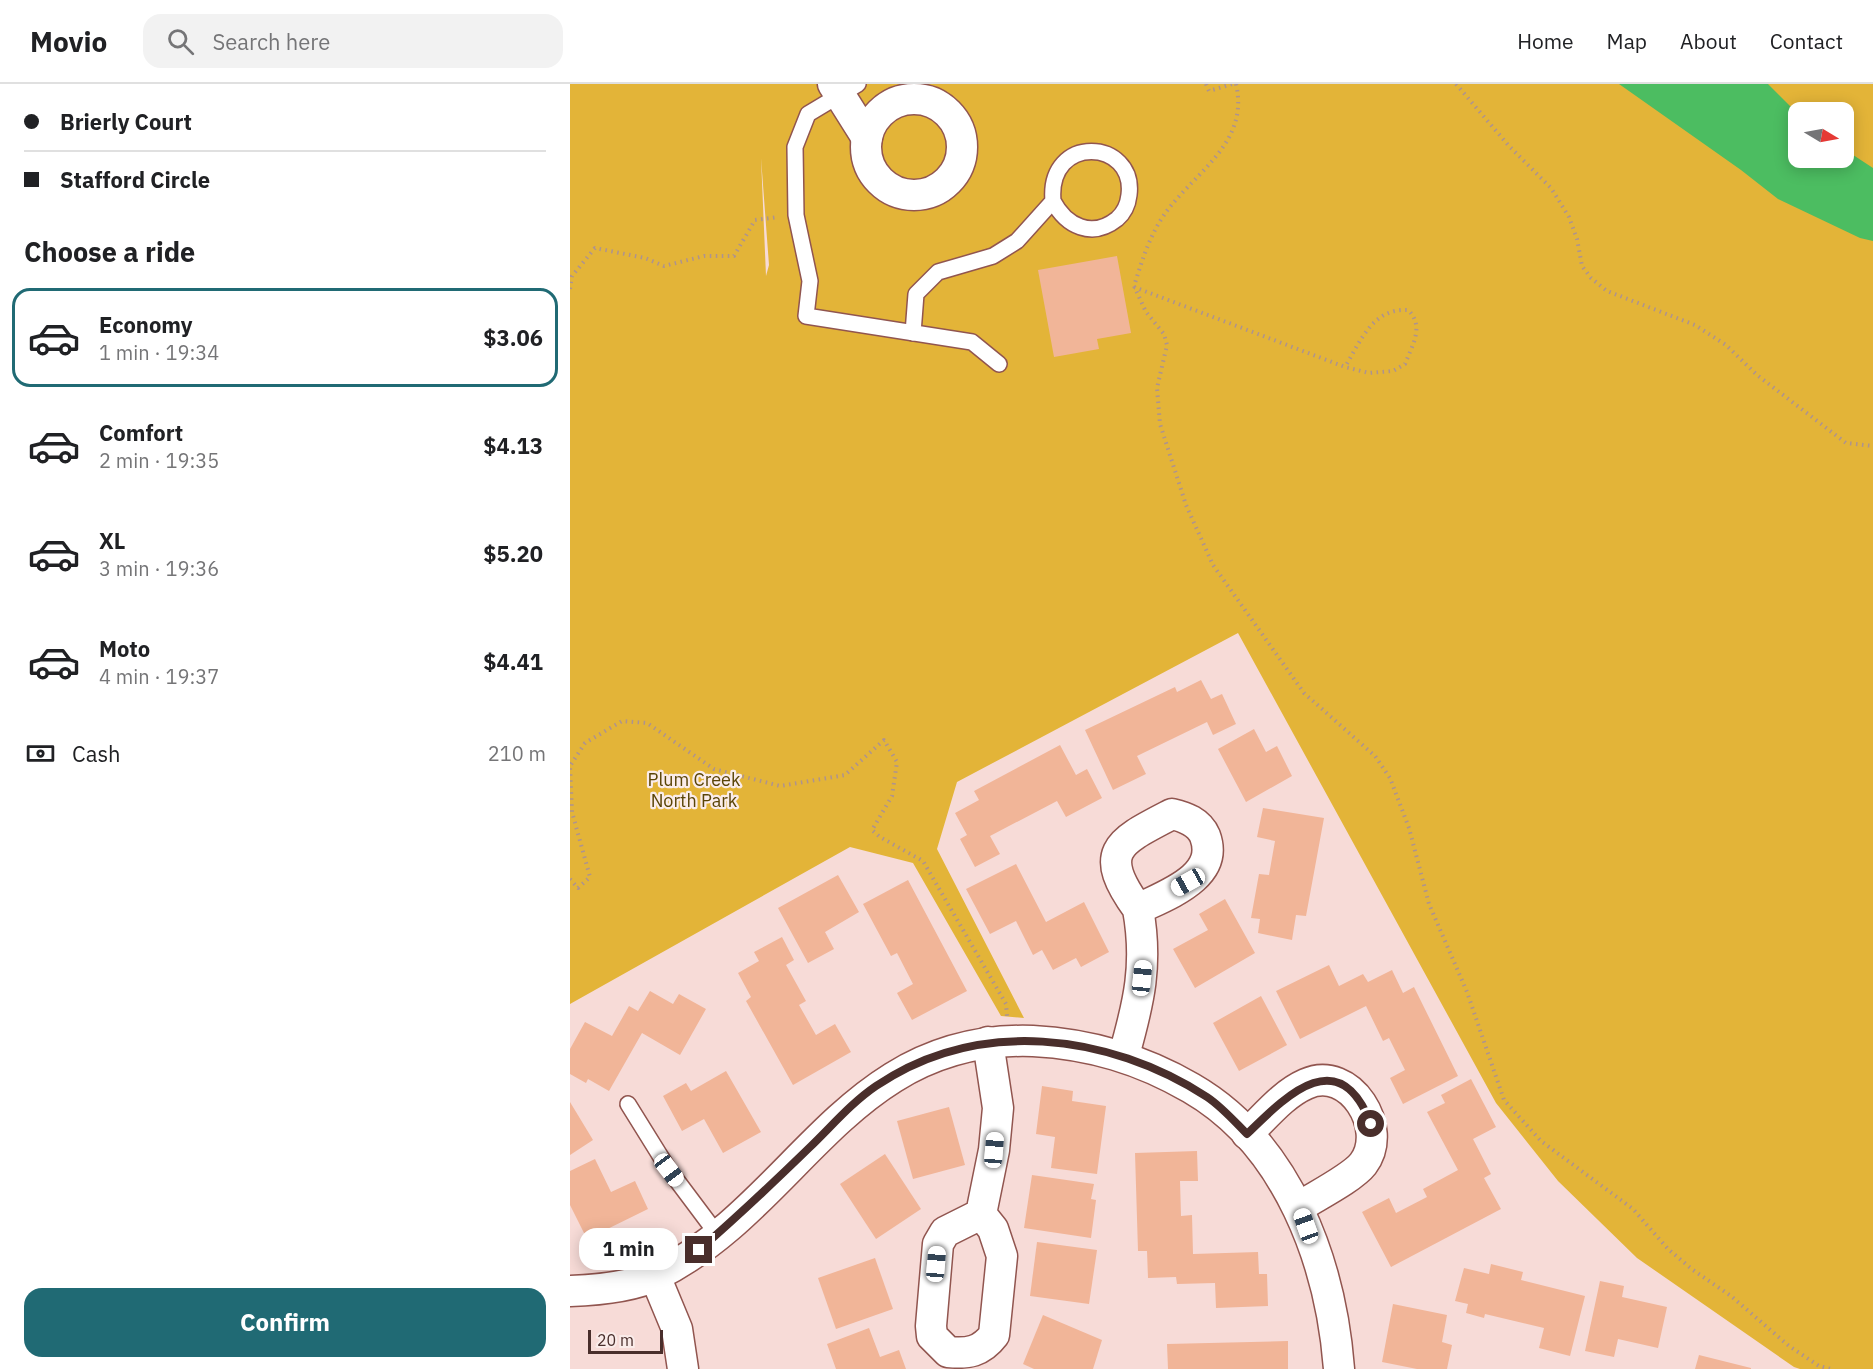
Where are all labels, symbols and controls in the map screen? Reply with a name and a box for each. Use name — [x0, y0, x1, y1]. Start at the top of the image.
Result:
search box — [143, 14, 563, 68]
text: Movio — [30, 23, 107, 60]
icon: search — [164, 25, 197, 58]
text: Search here — [212, 27, 330, 56]
text: Home — [1517, 27, 1574, 55]
text: Map — [1607, 27, 1647, 55]
text: About — [1680, 27, 1737, 55]
text: Contact — [1770, 27, 1843, 55]
north arrow — [1788, 102, 1854, 168]
map controls — [1788, 102, 1854, 168]
text: Brierly Court — [60, 107, 192, 136]
text: Stafford Circle — [60, 165, 210, 194]
text: Choose a ride — [24, 234, 195, 269]
text: Economy — [99, 310, 193, 339]
icon: car — [27, 311, 81, 365]
text: $3.06 — [483, 323, 543, 352]
text: 1 min · 19:34 — [99, 339, 219, 366]
text: Comfort — [99, 418, 183, 447]
icon: car — [27, 419, 81, 473]
text: $4.13 — [483, 431, 543, 460]
text: 2 min · 19:35 — [99, 447, 219, 474]
text: XL — [99, 526, 125, 555]
icon: car — [27, 527, 81, 581]
text: $5.20 — [483, 539, 543, 568]
text: 3 min · 19:36 — [99, 555, 219, 582]
text: Moto — [99, 634, 150, 663]
icon: car — [27, 635, 81, 689]
text: $4.41 — [483, 647, 543, 676]
text: 4 min · 19:37 — [99, 663, 219, 690]
icon: cash — [24, 737, 57, 770]
text: Cash — [72, 739, 121, 768]
text: 210 m — [488, 740, 546, 767]
park label: Plum Creek North Park — [648, 768, 741, 812]
car — [1168, 865, 1208, 899]
car — [1131, 959, 1153, 997]
route start — [1357, 1110, 1384, 1137]
car — [983, 1131, 1005, 1169]
car — [651, 1150, 687, 1190]
car — [1291, 1206, 1321, 1246]
callout: 1 min — [579, 1229, 678, 1271]
text: 1 min — [602, 1235, 655, 1262]
route end — [685, 1236, 712, 1263]
car — [925, 1245, 947, 1283]
button: Confirm — [24, 1288, 546, 1357]
scale bar — [588, 1327, 663, 1354]
text: 20 m — [597, 1330, 634, 1350]

